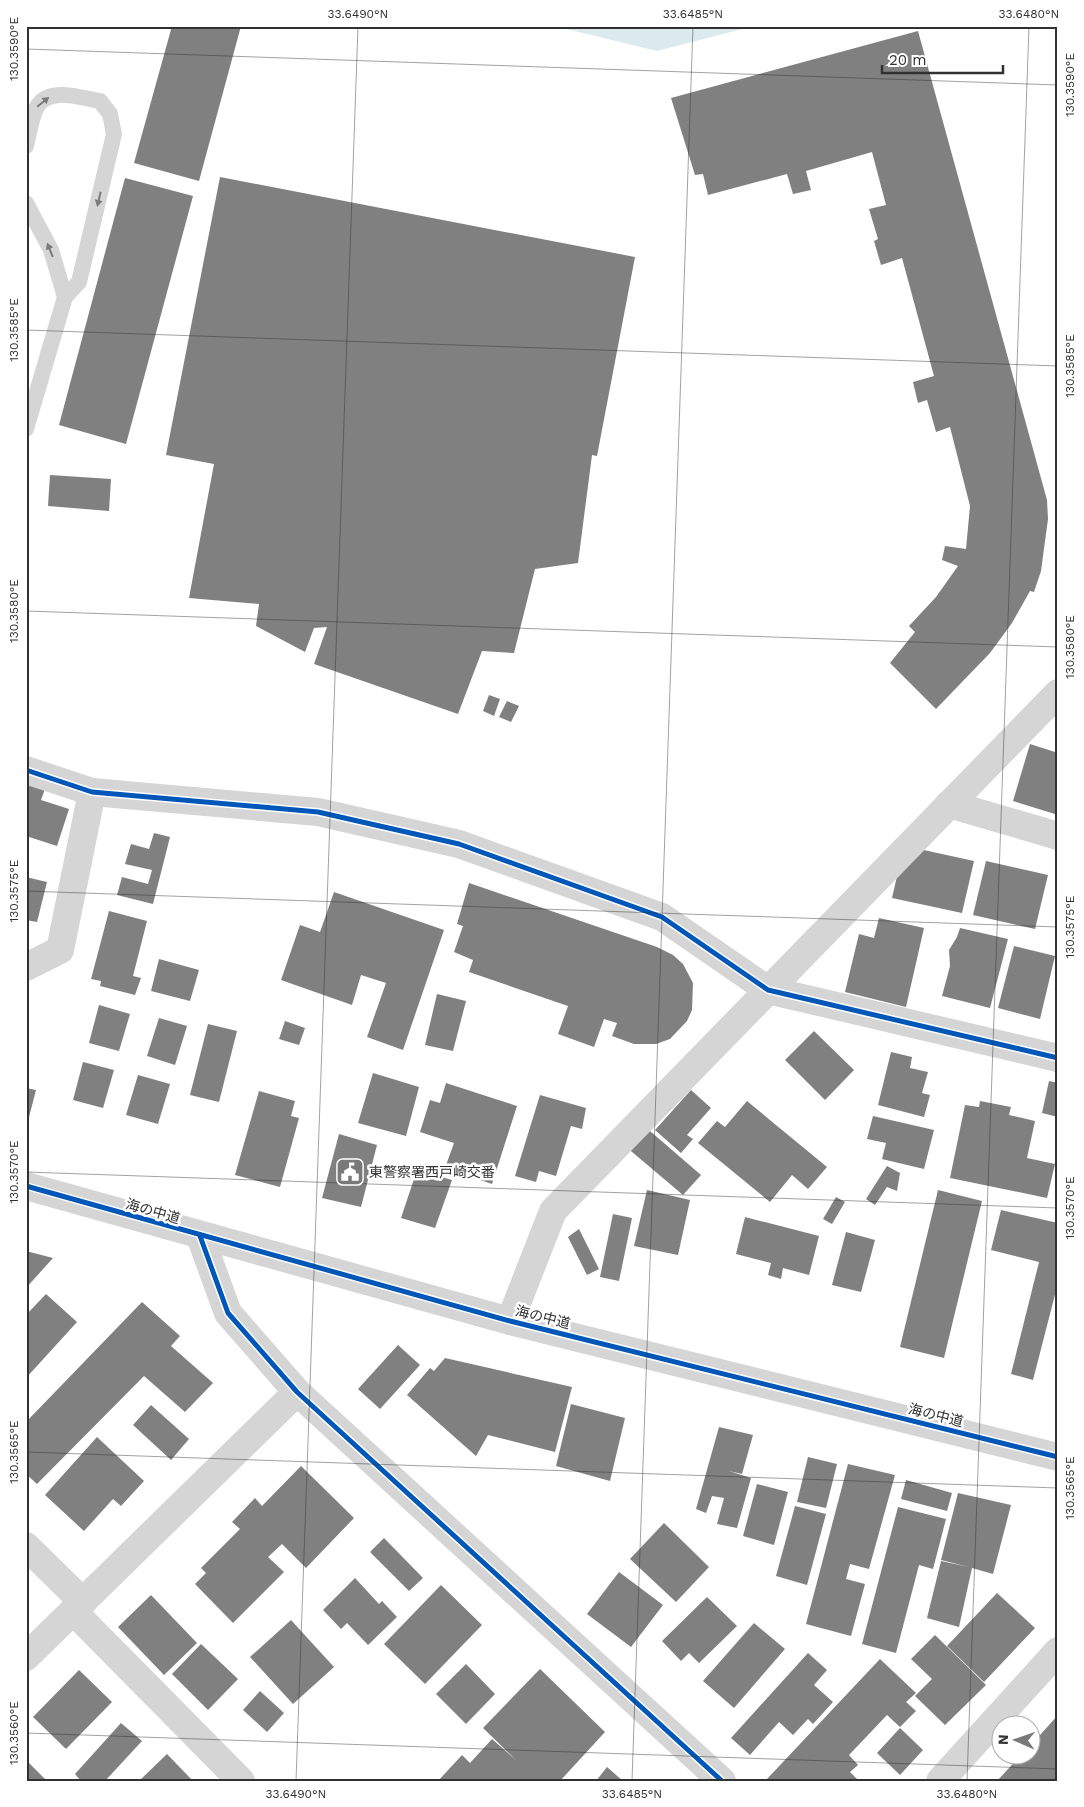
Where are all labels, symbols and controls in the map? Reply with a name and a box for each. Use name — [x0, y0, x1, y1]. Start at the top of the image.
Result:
text: 33.6490°N — [328, 7, 388, 21]
text: 33.6485°N — [663, 7, 723, 21]
text: 33.6480°N — [999, 7, 1059, 21]
text: 130.3590°E — [7, 17, 21, 81]
scale bar — [882, 42, 1003, 74]
text: 20 m — [889, 51, 927, 69]
text: 130.3590°E — [1063, 53, 1077, 117]
one-way arrow — [37, 96, 50, 107]
one-way arrow — [95, 191, 103, 206]
one-way arrow — [46, 242, 54, 257]
text: 130.3585°E — [7, 298, 21, 362]
text: 130.3585°E — [1063, 334, 1077, 398]
text: 130.3580°E — [7, 579, 21, 643]
text: 130.3580°E — [1063, 615, 1077, 679]
text: 130.3575°E — [7, 859, 21, 922]
text: 130.3575°E — [1063, 895, 1077, 958]
text: 130.3570°E — [7, 1140, 21, 1204]
public building icon: 東警察署西戸崎交番 — [335, 1157, 365, 1187]
place label: 東警察署西戸崎交番 — [369, 1164, 495, 1180]
text: 130.3570°E — [1063, 1176, 1077, 1240]
street label: 海の中道 — [124, 1196, 182, 1226]
street label: 海の中道 — [514, 1302, 572, 1332]
street label: 海の中道 — [907, 1400, 965, 1430]
text: 130.3565°E — [7, 1420, 21, 1484]
text: 130.3565°E — [1063, 1456, 1077, 1520]
text: 130.3560°E — [7, 1701, 21, 1765]
north arrow — [992, 1714, 1042, 1764]
text: N — [995, 1734, 1011, 1745]
text: 33.6490°N — [266, 1787, 326, 1801]
text: 33.6485°N — [602, 1787, 662, 1801]
text: 33.6480°N — [937, 1787, 997, 1801]

